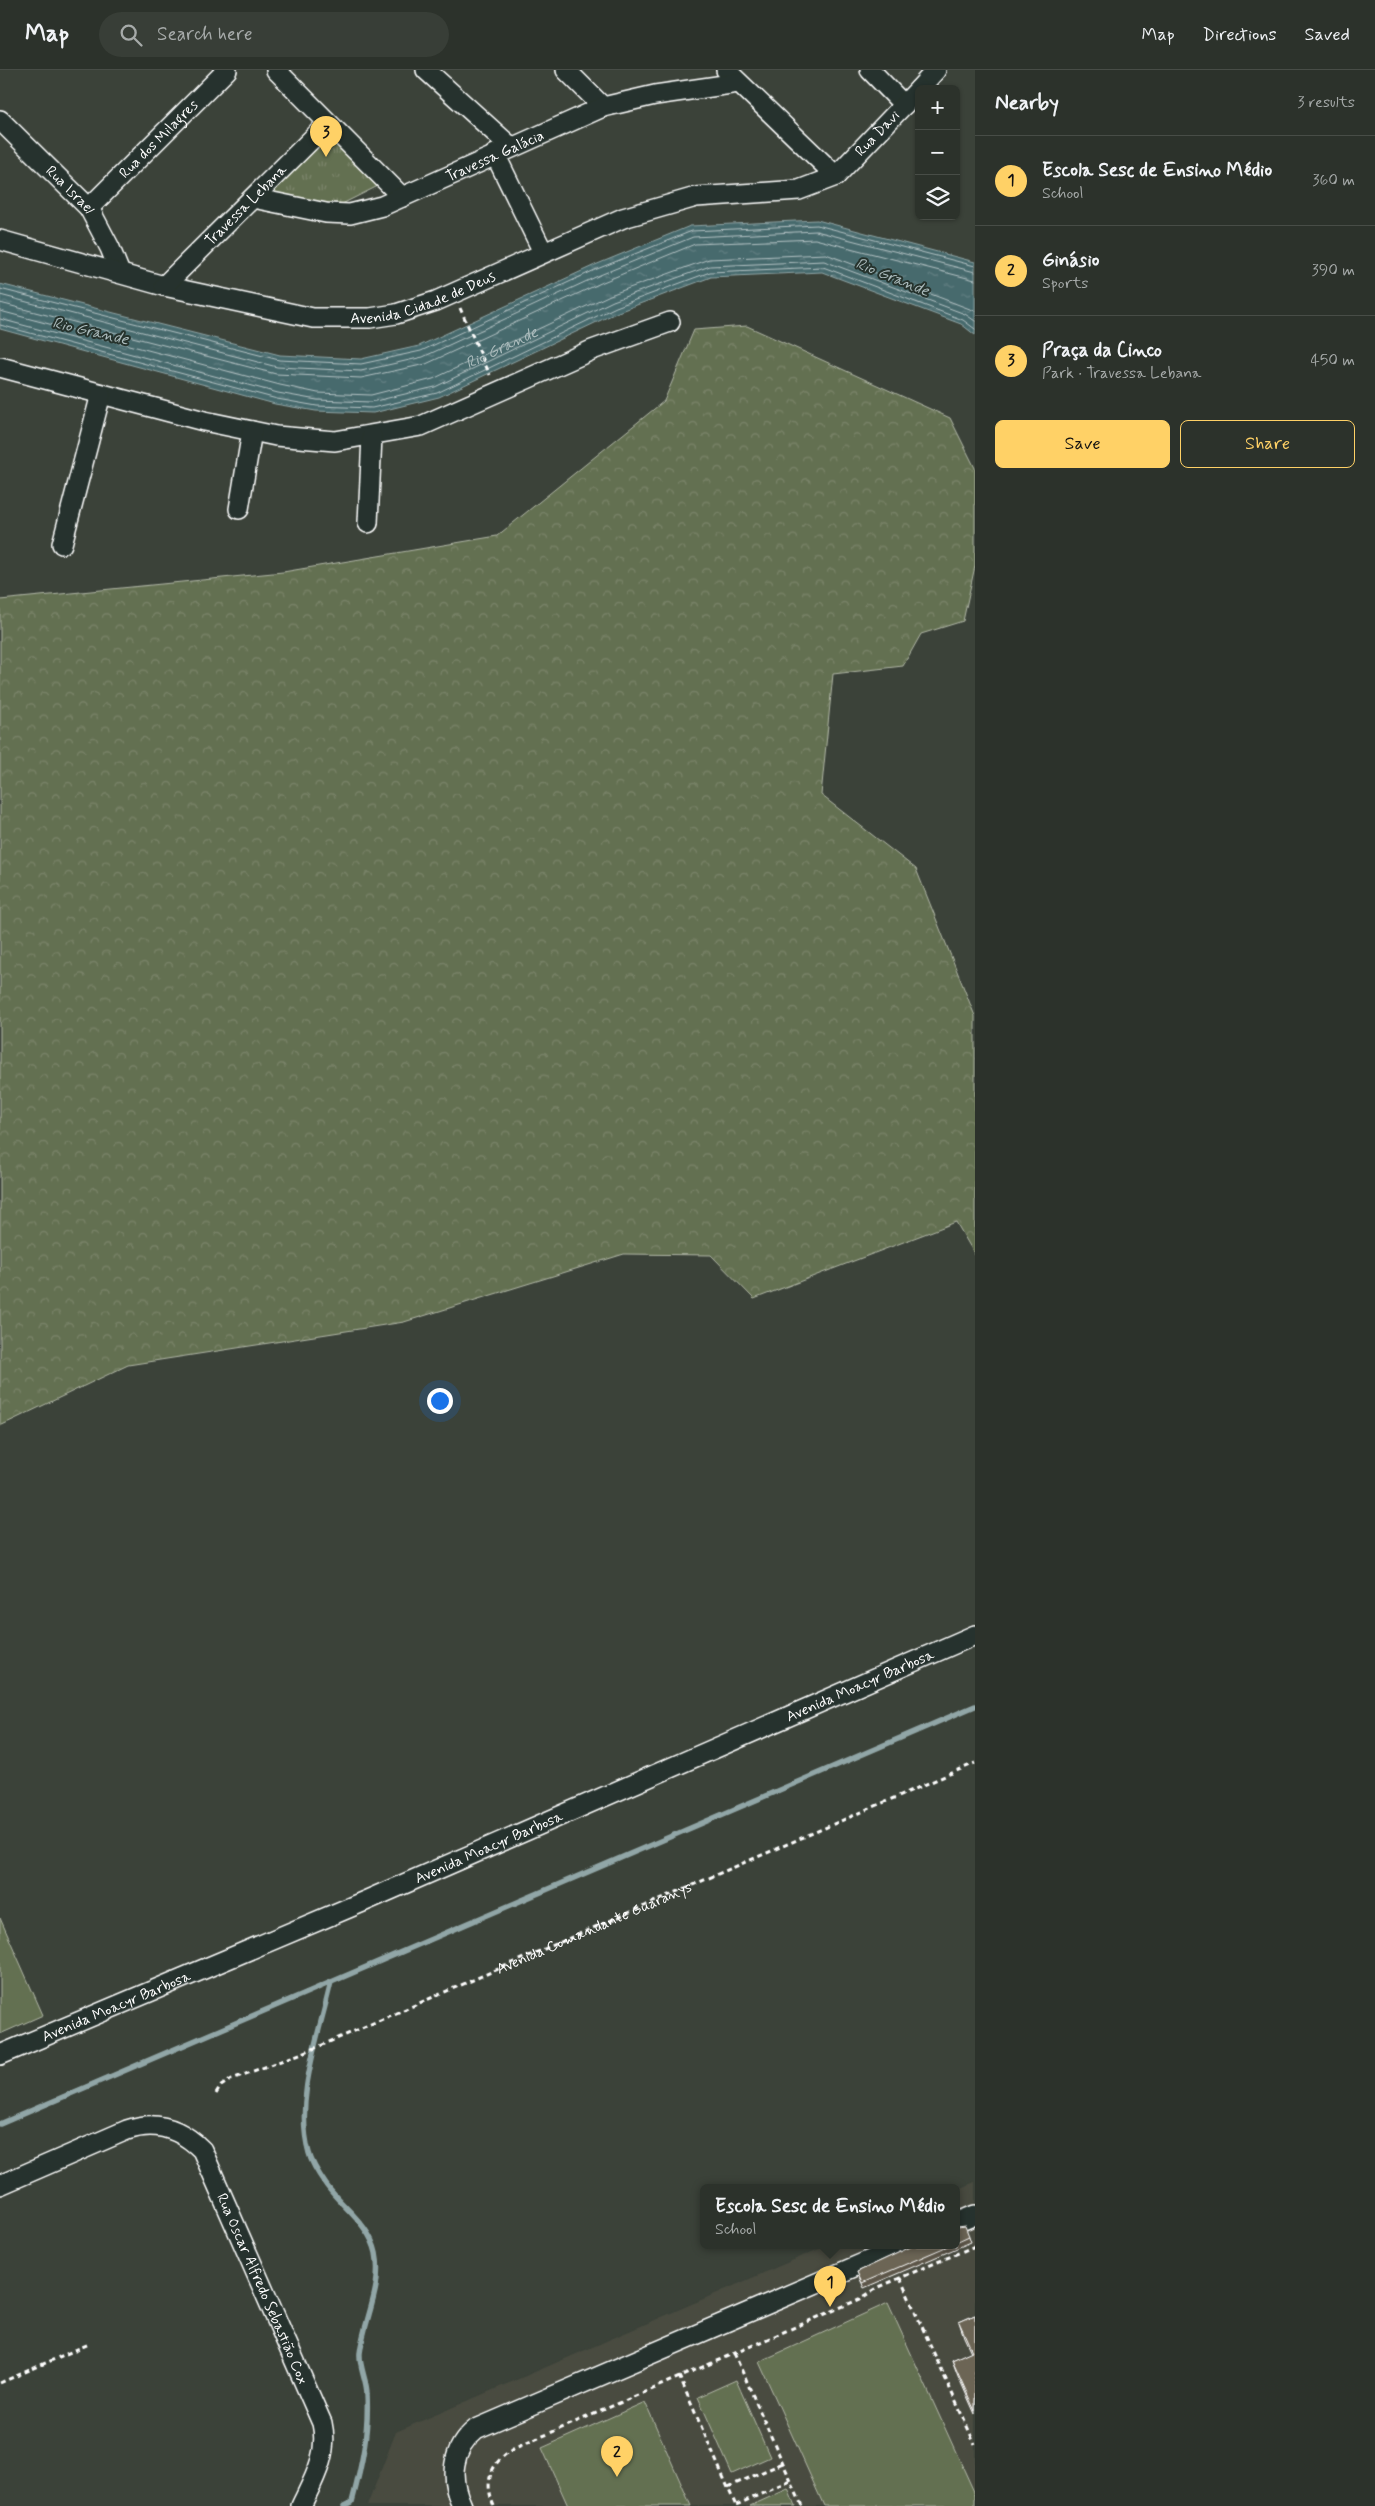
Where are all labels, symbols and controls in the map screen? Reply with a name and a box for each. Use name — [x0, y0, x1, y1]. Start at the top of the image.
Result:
search box — [99, 12, 449, 57]
text: Map — [25, 19, 69, 50]
icon: search — [117, 21, 145, 49]
text: Search here — [157, 22, 253, 47]
text: Map — [1142, 23, 1175, 47]
text: Directions — [1203, 23, 1277, 47]
text: Saved — [1305, 23, 1350, 47]
map controls — [915, 85, 960, 220]
button: + — [915, 85, 960, 130]
text: Nearby — [995, 89, 1059, 117]
text: 3 results — [1297, 92, 1355, 113]
street label: Rua dos Milagres — [115, 95, 203, 183]
street label: Rua Davi — [851, 106, 905, 161]
pin: 3 — [310, 116, 342, 157]
street label: Travessa Galácia — [443, 126, 548, 187]
button: − — [915, 130, 960, 175]
text: Escola Sesc de Ensino Médio — [1042, 158, 1272, 183]
street label: Travessa Lebana — [201, 160, 292, 251]
street label: Rua Israel — [41, 161, 99, 217]
text: 1 — [1007, 170, 1015, 191]
text: 360 m — [1312, 170, 1355, 191]
button: layers — [915, 175, 960, 220]
text: School — [1042, 183, 1083, 204]
text: Ginásio — [1042, 248, 1100, 273]
water label: Rio Grande — [852, 253, 933, 302]
text: 2 — [1007, 260, 1015, 281]
text: 390 m — [1312, 260, 1355, 281]
street label: Avenida Cidade de Deus — [350, 267, 499, 329]
text: Sports — [1042, 273, 1088, 294]
water label: Rio Grande — [50, 312, 132, 351]
water label: Rio Grande — [462, 321, 542, 374]
text: Praça da Cinco — [1042, 338, 1162, 363]
text: 3 — [1007, 350, 1015, 371]
text: 450 m — [1310, 350, 1355, 371]
text: Park · Travessa Lebana — [1042, 363, 1201, 384]
button: Save — [995, 420, 1170, 468]
button: Share — [1180, 420, 1355, 468]
your location — [427, 1388, 453, 1414]
street label: Avenida Moacyr Barbosa — [783, 1645, 938, 1727]
street label: Avenida Moacyr Barbosa — [412, 1807, 567, 1889]
street label: Avenida Comandante Guaranys — [493, 1877, 696, 1980]
street label: Avenida Moacyr Barbosa — [39, 1966, 195, 2047]
popup — [700, 2184, 960, 2249]
street label: Rua Oscar Alfredo Sebastião Cox — [211, 2190, 313, 2388]
text: Escola Sesc de Ensino Médio — [715, 2194, 945, 2219]
text: School — [715, 2219, 756, 2240]
pin: 1 — [814, 2266, 846, 2307]
pin: 2 — [601, 2436, 633, 2477]

